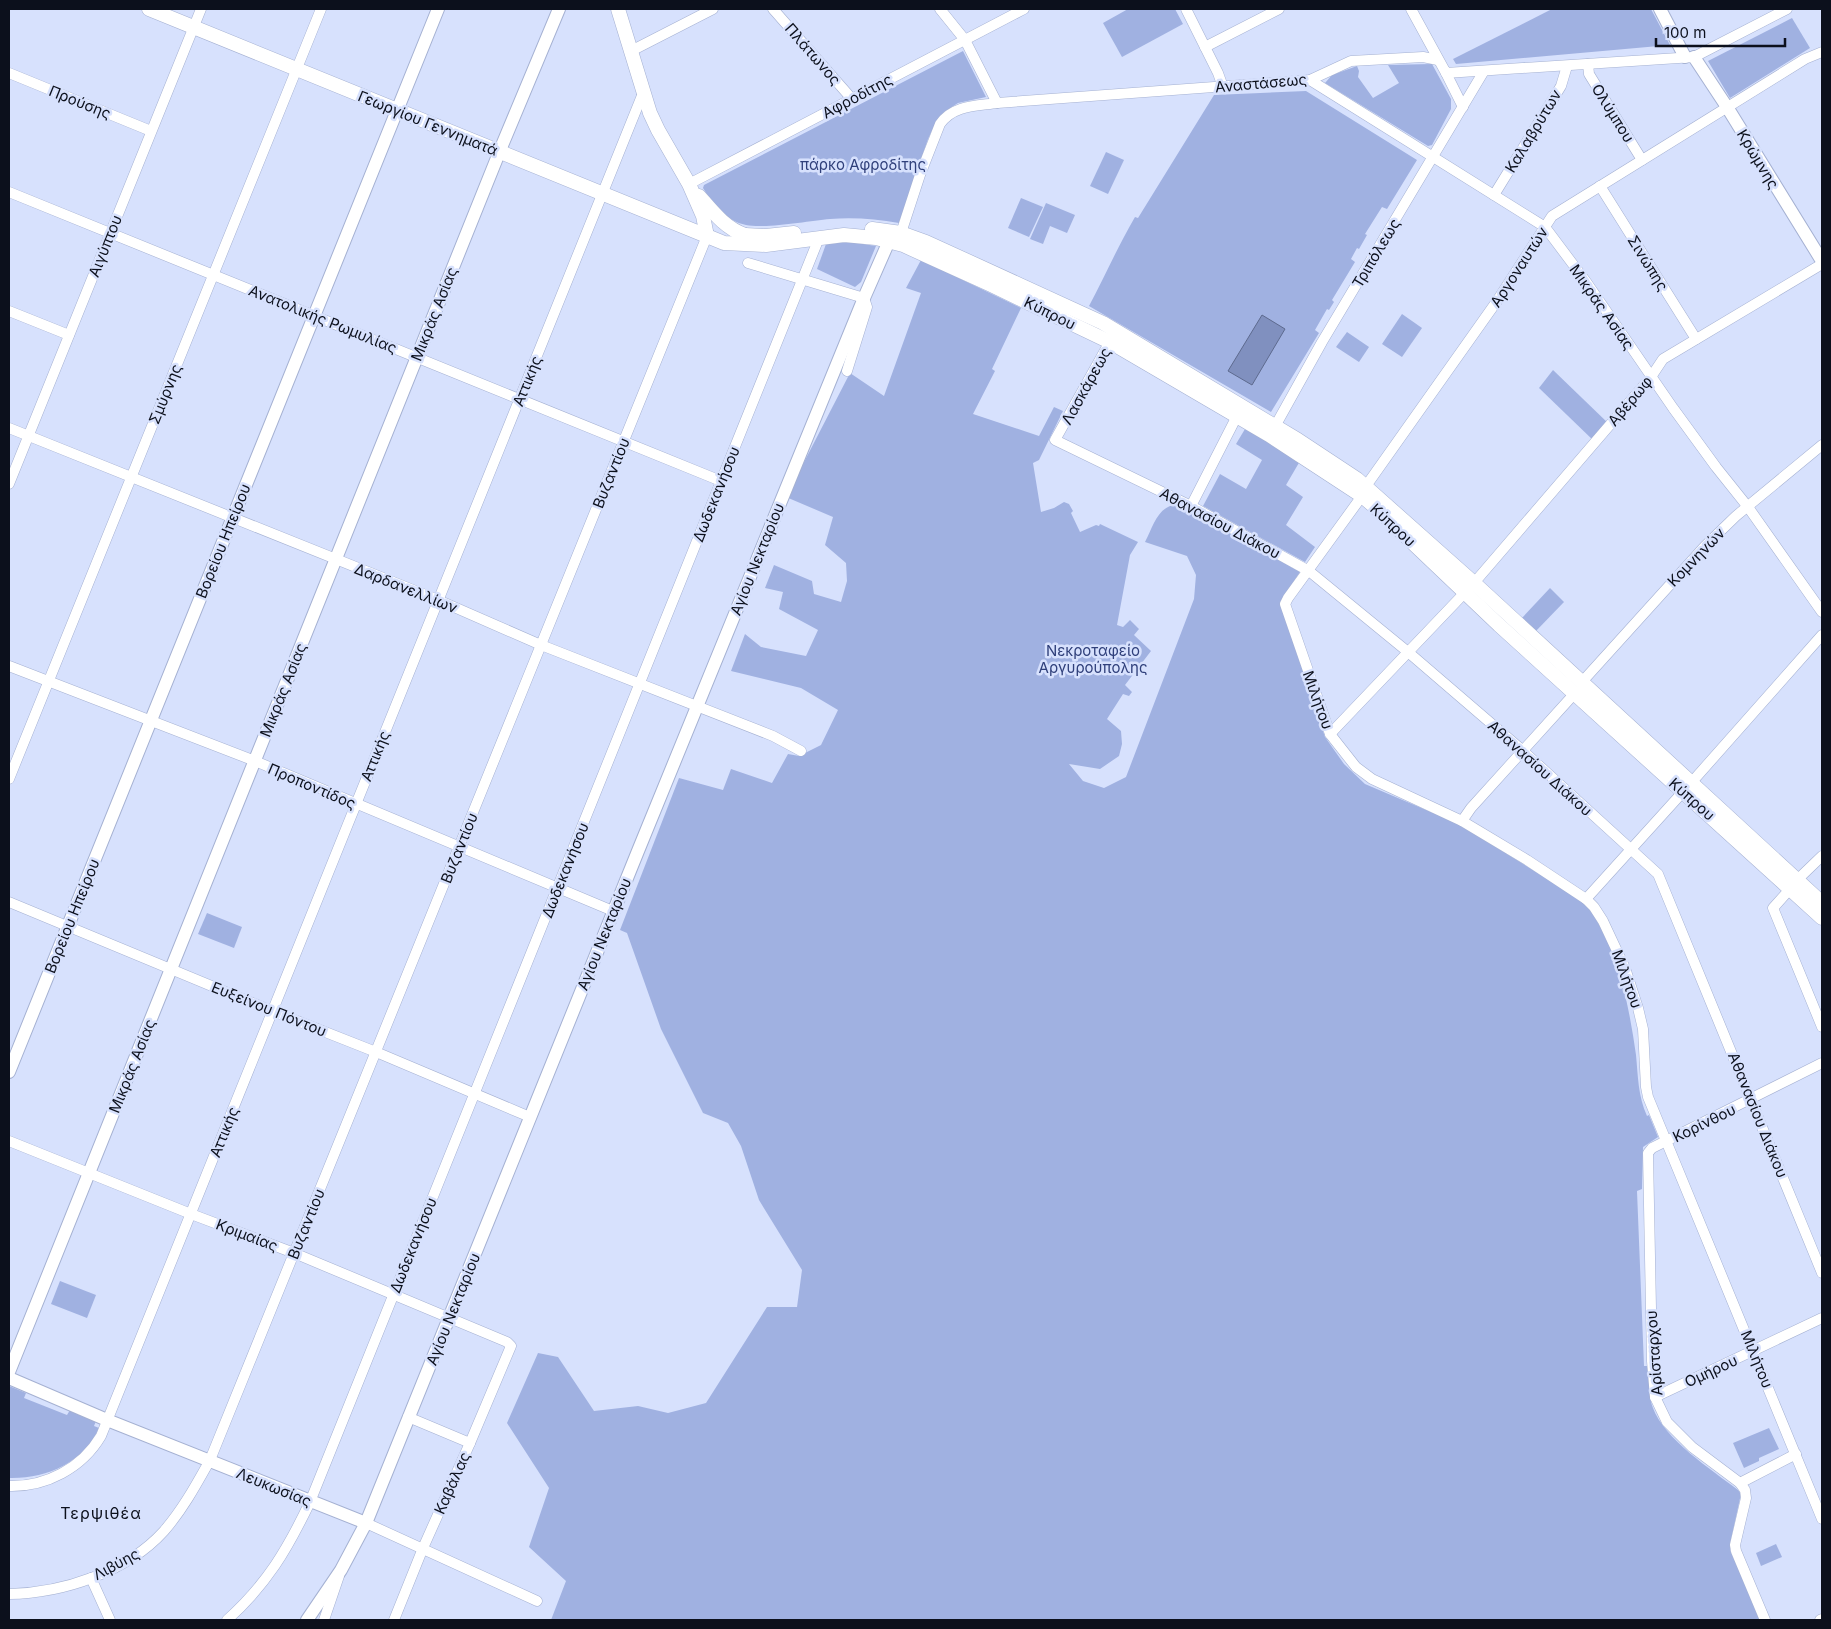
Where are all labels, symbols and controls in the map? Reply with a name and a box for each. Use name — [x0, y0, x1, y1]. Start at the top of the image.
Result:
scale bar — [1656, 15, 1785, 47]
street label: Πλάτωνος — [781, 19, 845, 89]
text: 100 m — [1664, 23, 1706, 42]
street label: Αφροδίτης — [819, 70, 895, 122]
street label: Αναστάσεως — [1214, 70, 1308, 96]
street label: Ολύμπου — [1588, 80, 1638, 146]
street label: Προύσης — [46, 81, 114, 123]
street label: Γεωργίου Γεννηματά — [355, 86, 501, 160]
street label: Καλαβρύτων — [1501, 86, 1565, 176]
street label: Κρώμνης — [1733, 126, 1783, 192]
park label: πάρκο Αφροδίτης — [800, 155, 926, 174]
street label: Αιγύπτου — [84, 212, 126, 280]
street label: Τριπόλεως — [1348, 215, 1404, 291]
street label: Αργοναυτών — [1486, 223, 1552, 311]
street label: Σινώπης — [1624, 232, 1672, 294]
street label: Μικράς Ασίας — [1566, 261, 1638, 353]
street label: Μικράς Ασίας — [406, 264, 462, 364]
street label: Ανατολικής Ρωμυλίας — [246, 281, 400, 357]
street label: Κύπρου — [1021, 292, 1079, 334]
street label: Λασκάρεως — [1057, 344, 1115, 428]
street label: Αττικής — [508, 353, 546, 409]
street label: Σμύρνης — [144, 361, 186, 427]
street label: Αβέρωφ — [1604, 372, 1656, 430]
street label: Βυζαντίου — [588, 435, 634, 511]
street label: Δωδεκανήσου — [688, 444, 744, 544]
street label: Βορείου Ηπείρου — [191, 481, 255, 601]
street label: Αθανασίου Διάκου — [1156, 483, 1284, 563]
street label: Κύπρου — [1366, 499, 1420, 551]
street label: Αγίου Νεκταρίου — [726, 500, 788, 618]
street label: Κομνηνών — [1663, 523, 1729, 590]
street label: Δαρδανελλίων — [352, 559, 460, 617]
street label: Μικράς Ασίας — [255, 640, 311, 740]
park label: Νεκροταφείο Αργυρούπολης — [1039, 641, 1147, 677]
street label: Μιλήτου — [1299, 668, 1337, 732]
street label: Αθανασίου Διάκου — [1484, 716, 1596, 820]
street label: Αττικής — [356, 728, 394, 784]
street label: Προποντίδος — [265, 759, 359, 813]
street label: Κύπρου — [1665, 774, 1719, 824]
street label: Βυζαντίου — [436, 810, 482, 886]
street label: Δωδεκανήσου — [537, 820, 593, 920]
street label: Βορείου Ηπείρου — [40, 856, 104, 976]
street label: Αγίου Νεκταρίου — [573, 875, 635, 993]
street label: Μιλήτου — [1608, 947, 1646, 1011]
street label: Ευξείνου Πόντου — [209, 977, 329, 1041]
street label: Μικράς Ασίας — [104, 1016, 160, 1116]
street label: Αθανασίου Διάκου — [1724, 1049, 1792, 1181]
street label: Κορίνθου — [1669, 1100, 1739, 1146]
street label: Αττικής — [205, 1104, 243, 1160]
street label: Βυζαντίου — [283, 1186, 329, 1262]
street label: Δωδεκανήσου — [385, 1195, 441, 1295]
street label: Κριμαίας — [213, 1215, 281, 1255]
street label: Αγίου Νεκταρίου — [422, 1250, 484, 1368]
street label: Αρίσταρχου — [1642, 1310, 1666, 1396]
street label: Μιλήτου — [1737, 1327, 1777, 1391]
street label: Ομήρου — [1682, 1351, 1740, 1391]
street label: Καβάλας — [430, 1449, 474, 1517]
street label: Λευκωσίας — [234, 1463, 314, 1511]
district label: Τερψιθέα — [60, 1503, 142, 1523]
street label: Λιβύης — [90, 1544, 142, 1584]

